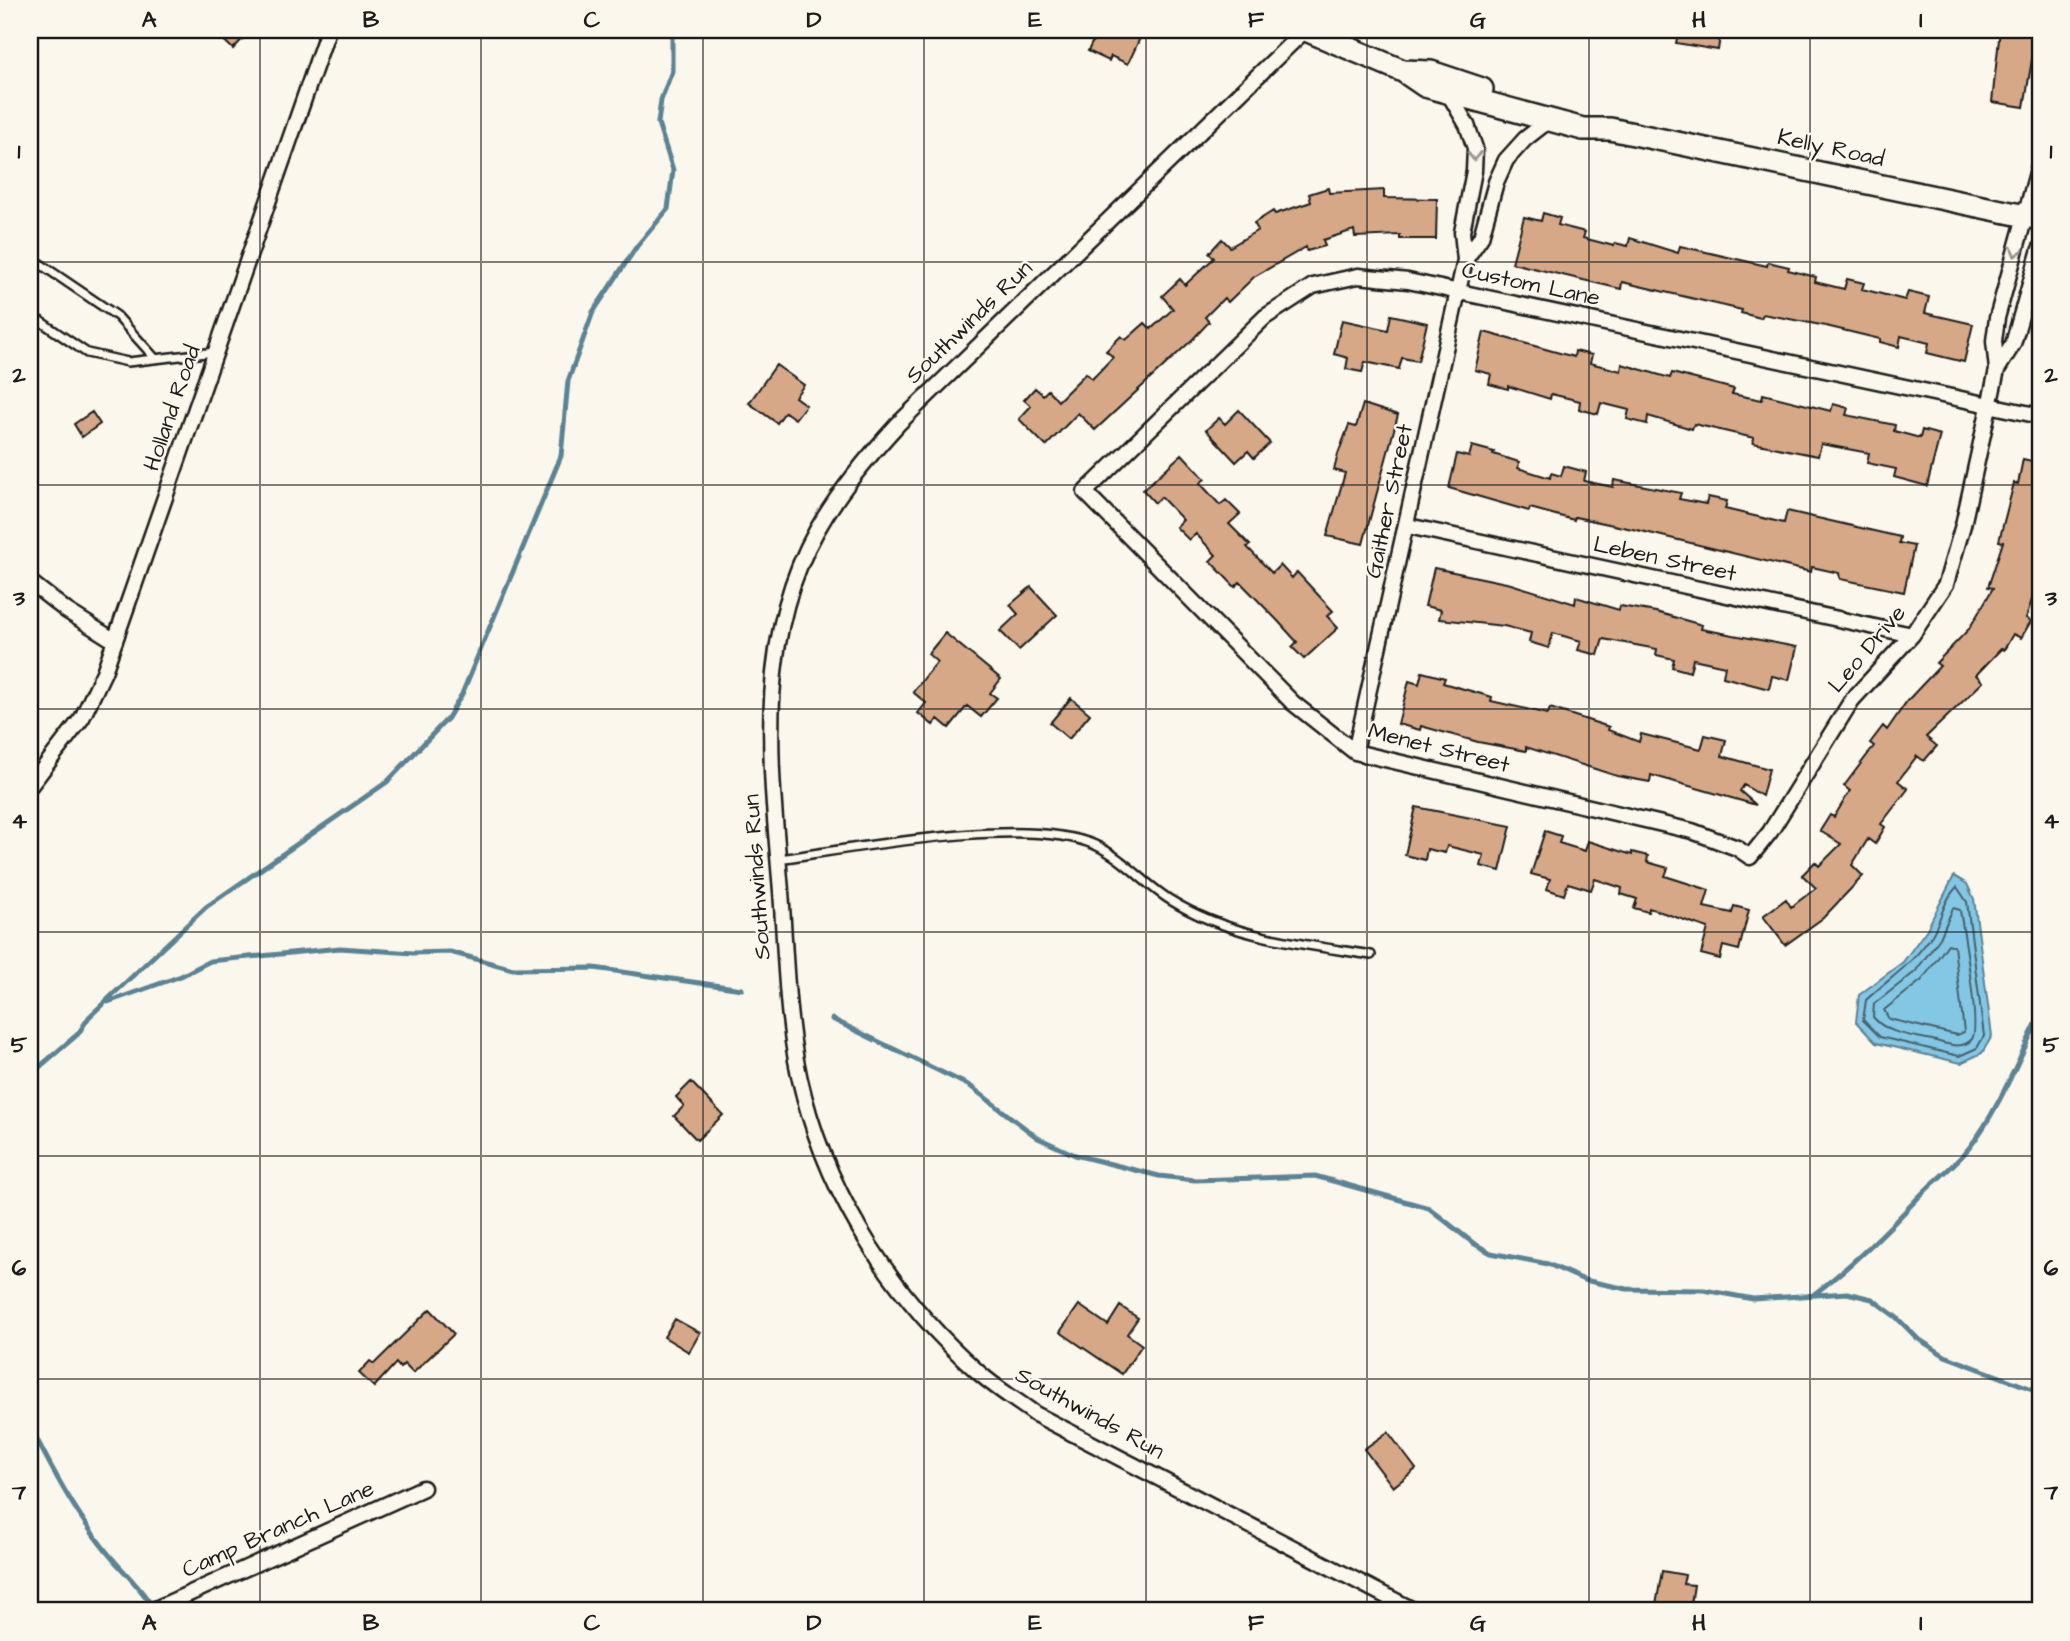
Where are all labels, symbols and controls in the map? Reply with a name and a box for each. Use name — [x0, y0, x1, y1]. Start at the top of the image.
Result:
text: A — [142, 4, 157, 36]
text: B — [363, 4, 380, 36]
text: C — [584, 4, 601, 36]
text: D — [807, 4, 822, 36]
text: E — [1028, 4, 1042, 36]
text: F — [1248, 4, 1265, 36]
text: G — [1470, 4, 1486, 36]
text: H — [1692, 4, 1706, 36]
text: I — [1919, 4, 1923, 36]
street label: Kelly Road — [1775, 121, 1887, 176]
text: 1 — [18, 135, 21, 167]
text: 1 — [2050, 135, 2053, 167]
one-way arrow — [1466, 151, 1482, 162]
one-way arrow — [2010, 245, 2024, 257]
street label: Southwinds Run — [898, 253, 1040, 391]
street label: Custom Lane — [1459, 254, 1603, 314]
street label: Holland Road — [136, 341, 209, 475]
text: 2 — [11, 359, 26, 391]
text: 2 — [2043, 359, 2058, 391]
street label: Gaither Street — [1357, 420, 1421, 581]
street label: Leben Street — [1591, 528, 1740, 590]
text: 3 — [12, 582, 25, 614]
text: 3 — [2044, 582, 2057, 614]
street label: Leo Drive — [1821, 598, 1913, 700]
street label: Menet Street — [1365, 715, 1514, 781]
street label: Southwinds Run — [735, 793, 779, 961]
text: 4 — [11, 805, 27, 837]
text: 4 — [2043, 805, 2059, 837]
text: 5 — [11, 1029, 28, 1061]
text: 5 — [2043, 1029, 2060, 1061]
text: 6 — [12, 1252, 27, 1284]
text: 6 — [2044, 1252, 2059, 1284]
street label: Southwinds Run — [1010, 1359, 1170, 1467]
street label: Camp Branch Lane — [177, 1472, 379, 1586]
text: 7 — [11, 1476, 27, 1508]
text: 7 — [2043, 1476, 2059, 1508]
text: A — [142, 1607, 157, 1639]
text: B — [363, 1607, 380, 1639]
text: C — [584, 1607, 601, 1639]
text: D — [807, 1607, 822, 1639]
text: E — [1028, 1607, 1042, 1639]
text: F — [1248, 1607, 1265, 1639]
text: G — [1470, 1607, 1486, 1639]
text: H — [1692, 1607, 1706, 1639]
text: I — [1919, 1607, 1923, 1639]

